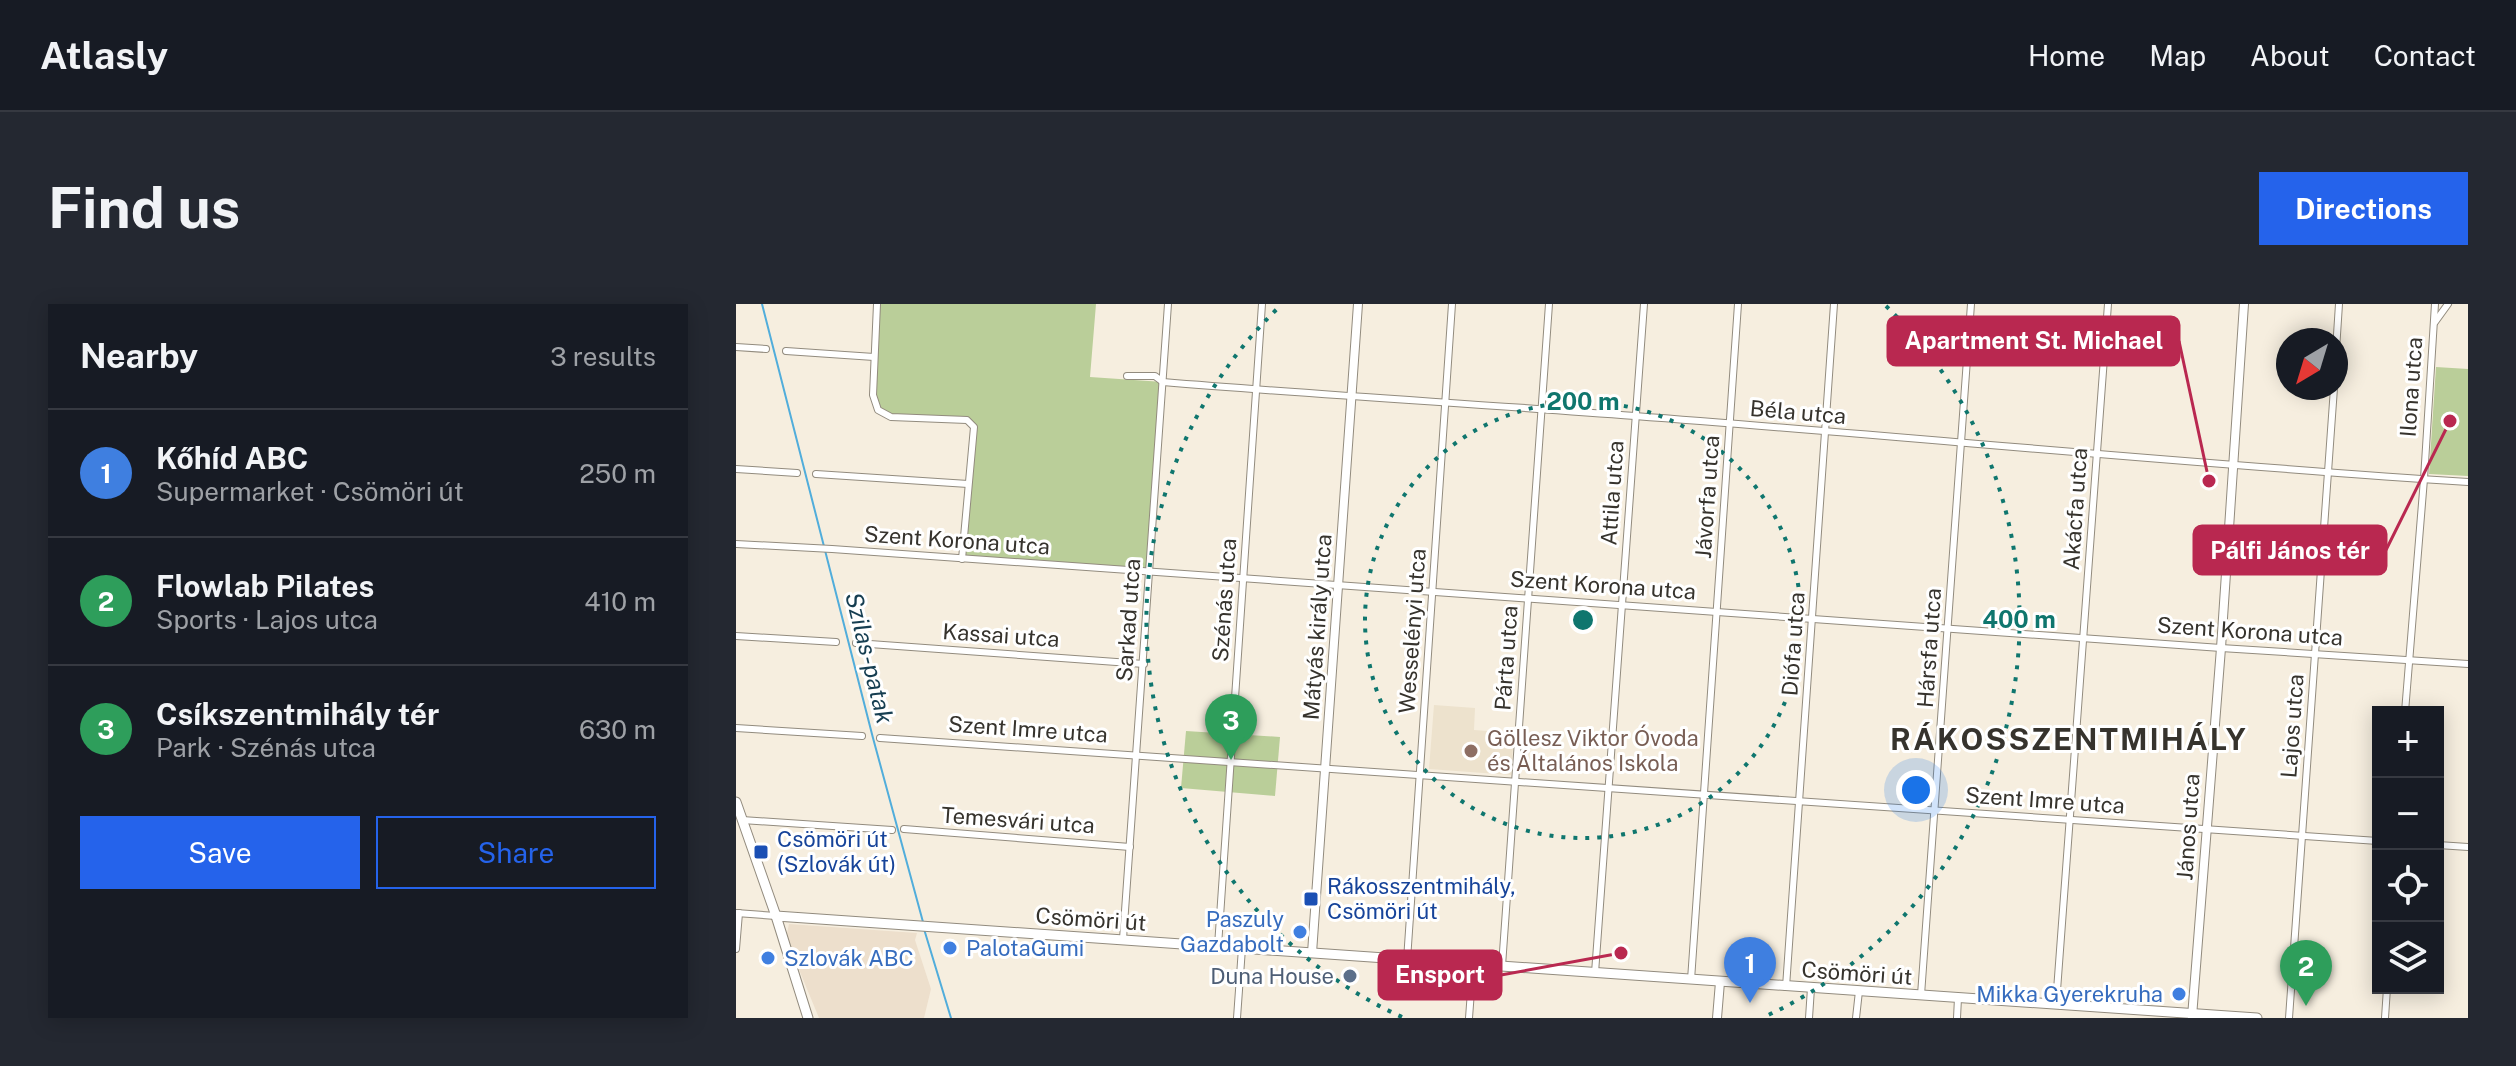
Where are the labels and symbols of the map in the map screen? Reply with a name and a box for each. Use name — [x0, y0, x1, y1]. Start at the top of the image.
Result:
callout: Apartment St. Michael — [1888, 317, 2179, 365]
text: Apartment St. Michael — [1905, 326, 2163, 354]
north arrow — [2276, 328, 2348, 400]
street label: Ilona utca — [2395, 336, 2427, 438]
text: 200 m — [1546, 387, 1620, 415]
street label: Béla utca — [1749, 395, 1847, 429]
street label: Jávorfa utca — [1690, 434, 1724, 560]
street label: Attila utca — [1595, 440, 1629, 546]
street label: Akácfa utca — [2058, 447, 2092, 571]
street label: Szent Korona utca — [863, 521, 1051, 559]
callout: Pálfi János tér — [2194, 526, 2386, 574]
street label: Mátyás király utca — [1298, 533, 1336, 721]
text: Pálfi János tér — [2210, 536, 2370, 564]
street label: Szénás utca — [1207, 537, 1241, 663]
street label: Wesselényi utca — [1393, 548, 1431, 714]
street label: Sarkad utca — [1111, 558, 1145, 682]
street label: Szent Korona utca — [1509, 566, 1697, 604]
street label: Hársfa utca — [1912, 587, 1946, 709]
water label: Szilas-patak — [840, 589, 900, 726]
street label: Diófa utca — [1776, 591, 1810, 697]
street label: Párta utca — [1489, 605, 1523, 711]
text: 400 m — [1982, 605, 2056, 633]
centre of rings — [1569, 606, 1597, 634]
street label: Szent Korona utca — [2156, 612, 2344, 650]
street label: Kassai utca — [942, 618, 1060, 652]
street label: Lajos utca — [2275, 673, 2309, 779]
pin: 3 — [1205, 694, 1257, 760]
street label: Szent Imre utca — [947, 710, 1109, 748]
district label: RÁKOSSZENTMIHÁLY — [1890, 721, 2248, 757]
place label: Göllesz Viktor Óvoda és Általános Iskola — [1487, 724, 1699, 776]
marker: Göllesz Viktor Óvoda és Általános Iskola — [1462, 742, 1480, 760]
your location — [1896, 770, 1936, 810]
street label: János utca — [2171, 773, 2205, 881]
street label: Szent Imre utca — [1964, 781, 2126, 819]
street label: Temesvári utca — [940, 802, 1096, 838]
place label: Csömöri út (Szlovák út) — [777, 826, 896, 877]
marker: Csömöri út (Szlovák út) — [752, 843, 770, 861]
place label: Rákosszentmihály, Csömöri út — [1327, 873, 1516, 924]
marker: Rákosszentmihály, Csömöri út — [1302, 890, 1320, 908]
street label: Csömöri út — [1035, 902, 1147, 936]
place label: Paszuly Gazdabolt — [1180, 906, 1284, 957]
marker: Paszuly Gazdabolt — [1291, 923, 1309, 941]
place label: PalotaGumi — [966, 935, 1084, 961]
pin: 1 — [1724, 937, 1776, 1003]
marker: PalotaGumi — [941, 939, 959, 957]
pin: 2 — [2280, 940, 2332, 1006]
place label: Szlovák ABC — [784, 945, 914, 971]
marker: Szlovák ABC — [759, 949, 777, 967]
callout: Ensport — [1379, 951, 1501, 999]
street label: Csömöri út — [1801, 956, 1913, 990]
text: Ensport — [1395, 960, 1485, 988]
place label: Duna House — [1210, 963, 1334, 989]
marker: Duna House — [1341, 967, 1359, 985]
place label: Mikka Gyerekruha — [1976, 981, 2163, 1007]
marker: Mikka Gyerekruha — [2170, 985, 2188, 1003]

